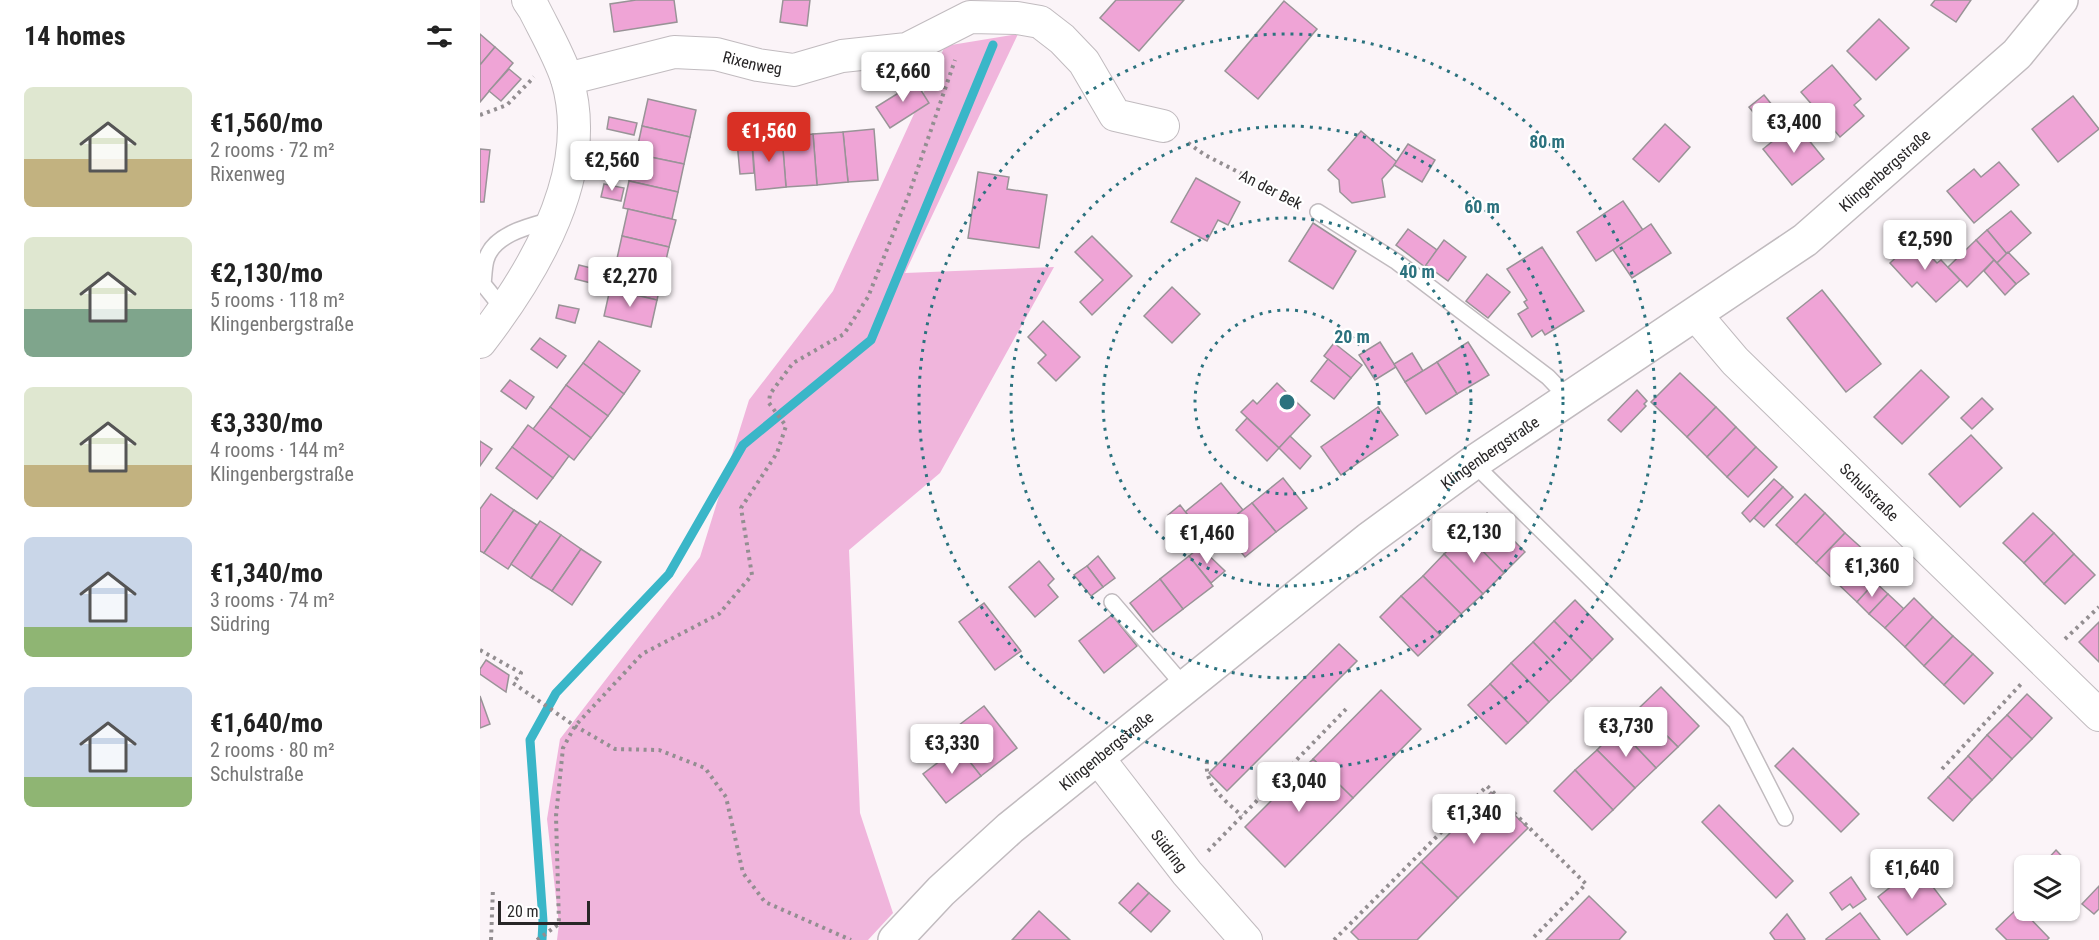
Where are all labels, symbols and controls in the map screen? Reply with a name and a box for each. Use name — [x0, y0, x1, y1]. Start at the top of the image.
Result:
icon: filters — [423, 20, 456, 53]
text: 14 homes — [24, 21, 126, 51]
street label: Rixenweg — [721, 47, 783, 78]
pin: €2,660 — [854, 52, 952, 103]
text: €2,660 — [875, 59, 931, 83]
pin: €3,400 — [1745, 103, 1843, 154]
text: €1,560/mo — [210, 108, 323, 138]
text: €3,400 — [1766, 110, 1822, 134]
icon: home — [72, 111, 144, 183]
pin: €1,560 — [720, 112, 818, 163]
text: €1,560 — [741, 119, 797, 143]
street label: Klingenbergstraße — [1835, 126, 1934, 216]
text: 80 m — [1529, 131, 1565, 152]
text: 2 rooms · 72 m² — [210, 138, 335, 162]
pin: €2,560 — [563, 141, 661, 192]
text: €2,560 — [584, 148, 640, 172]
text: Rixenweg — [210, 162, 285, 186]
street label: An der Bek — [1236, 166, 1306, 214]
text: 60 m — [1464, 196, 1500, 217]
pin: €2,590 — [1876, 220, 1974, 271]
text: €2,590 — [1897, 227, 1953, 251]
pin: €2,270 — [581, 257, 679, 308]
text: €2,130/mo — [210, 258, 323, 288]
icon: home — [72, 261, 144, 333]
text: 40 m — [1399, 261, 1435, 282]
text: €2,270 — [602, 264, 658, 288]
text: 5 rooms · 118 m² — [210, 288, 345, 312]
text: Klingenbergstraße — [210, 312, 354, 336]
text: 20 m — [1334, 326, 1370, 347]
centre of rings — [1277, 392, 1297, 412]
text: €3,330/mo — [210, 408, 323, 438]
icon: home — [72, 411, 144, 483]
street label: Klingenbergstraße — [1437, 412, 1543, 493]
text: 4 rooms · 144 m² — [210, 438, 345, 462]
street label: Schulstraße — [1836, 459, 1903, 525]
text: Klingenbergstraße — [210, 462, 354, 486]
pin: €2,130 — [1425, 513, 1523, 564]
pin: €1,460 — [1158, 514, 1256, 565]
text: €2,130 — [1446, 520, 1502, 544]
text: €1,460 — [1179, 521, 1235, 545]
pin: €1,360 — [1823, 547, 1921, 598]
text: €1,360 — [1844, 554, 1900, 578]
text: €1,340/mo — [210, 558, 323, 588]
icon: home — [72, 561, 144, 633]
text: 3 rooms · 74 m² — [210, 588, 335, 612]
text: Südring — [210, 612, 270, 636]
pin: €3,730 — [1577, 707, 1675, 758]
text: €1,640/mo — [210, 708, 323, 738]
street label: Klingenbergstraße — [1056, 708, 1157, 795]
icon: home — [72, 711, 144, 783]
text: €3,730 — [1598, 714, 1654, 738]
pin: €3,330 — [903, 724, 1001, 775]
text: €3,330 — [924, 731, 980, 755]
text: 2 rooms · 80 m² — [210, 738, 335, 762]
text: Schulstraße — [210, 762, 304, 786]
pin: €3,040 — [1250, 762, 1348, 813]
text: €3,040 — [1271, 769, 1327, 793]
pin: €1,340 — [1425, 794, 1523, 845]
text: €1,340 — [1446, 801, 1502, 825]
street label: Südring — [1147, 826, 1191, 876]
pin: €1,640 — [1863, 849, 1961, 900]
map controls — [2014, 855, 2080, 921]
button: layers — [2014, 855, 2080, 921]
text: €1,640 — [1884, 856, 1940, 880]
scale bar — [498, 898, 590, 926]
text: 20 m — [507, 902, 539, 921]

